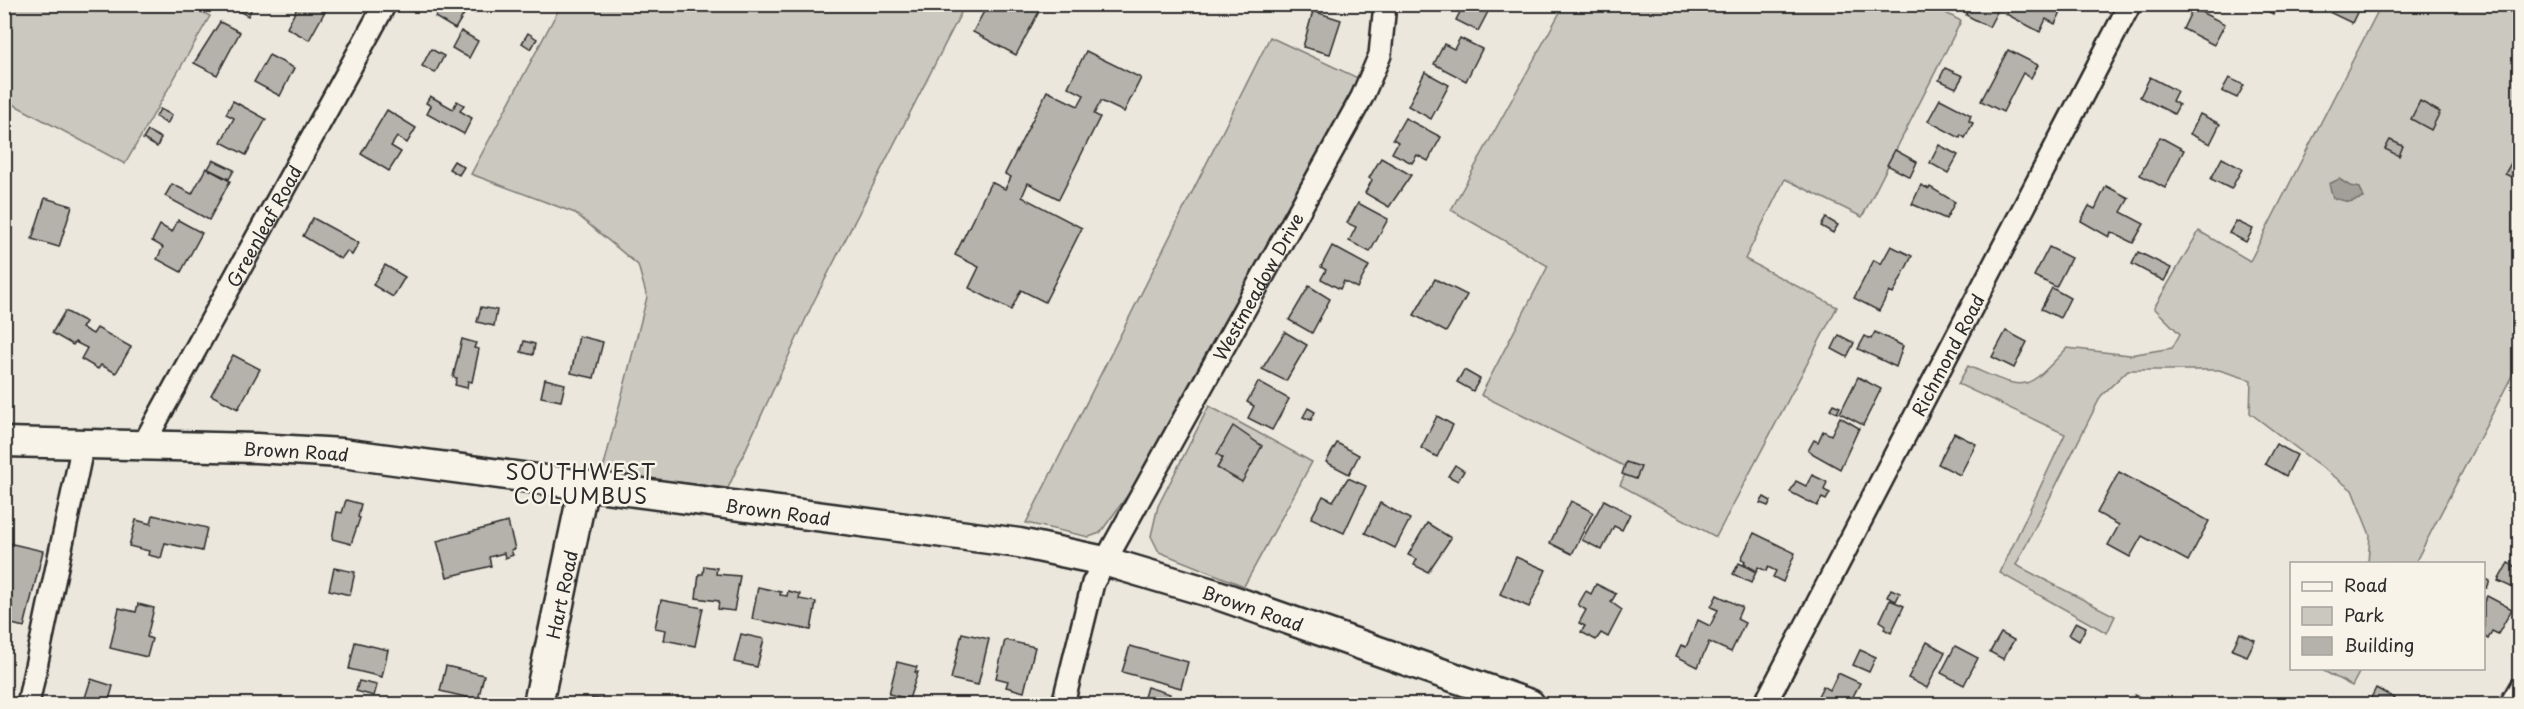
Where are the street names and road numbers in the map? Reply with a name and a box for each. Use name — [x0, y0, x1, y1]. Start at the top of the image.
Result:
street label: Greenleaf Road — [219, 160, 308, 292]
street label: Westmeadow Drive — [1205, 207, 1309, 365]
street label: Richmond Road — [1904, 289, 1990, 421]
street label: Brown Road — [243, 434, 351, 467]
street label: Brown Road — [724, 491, 832, 531]
street label: Hart Road — [539, 547, 584, 641]
street label: Brown Road — [1199, 577, 1307, 637]

